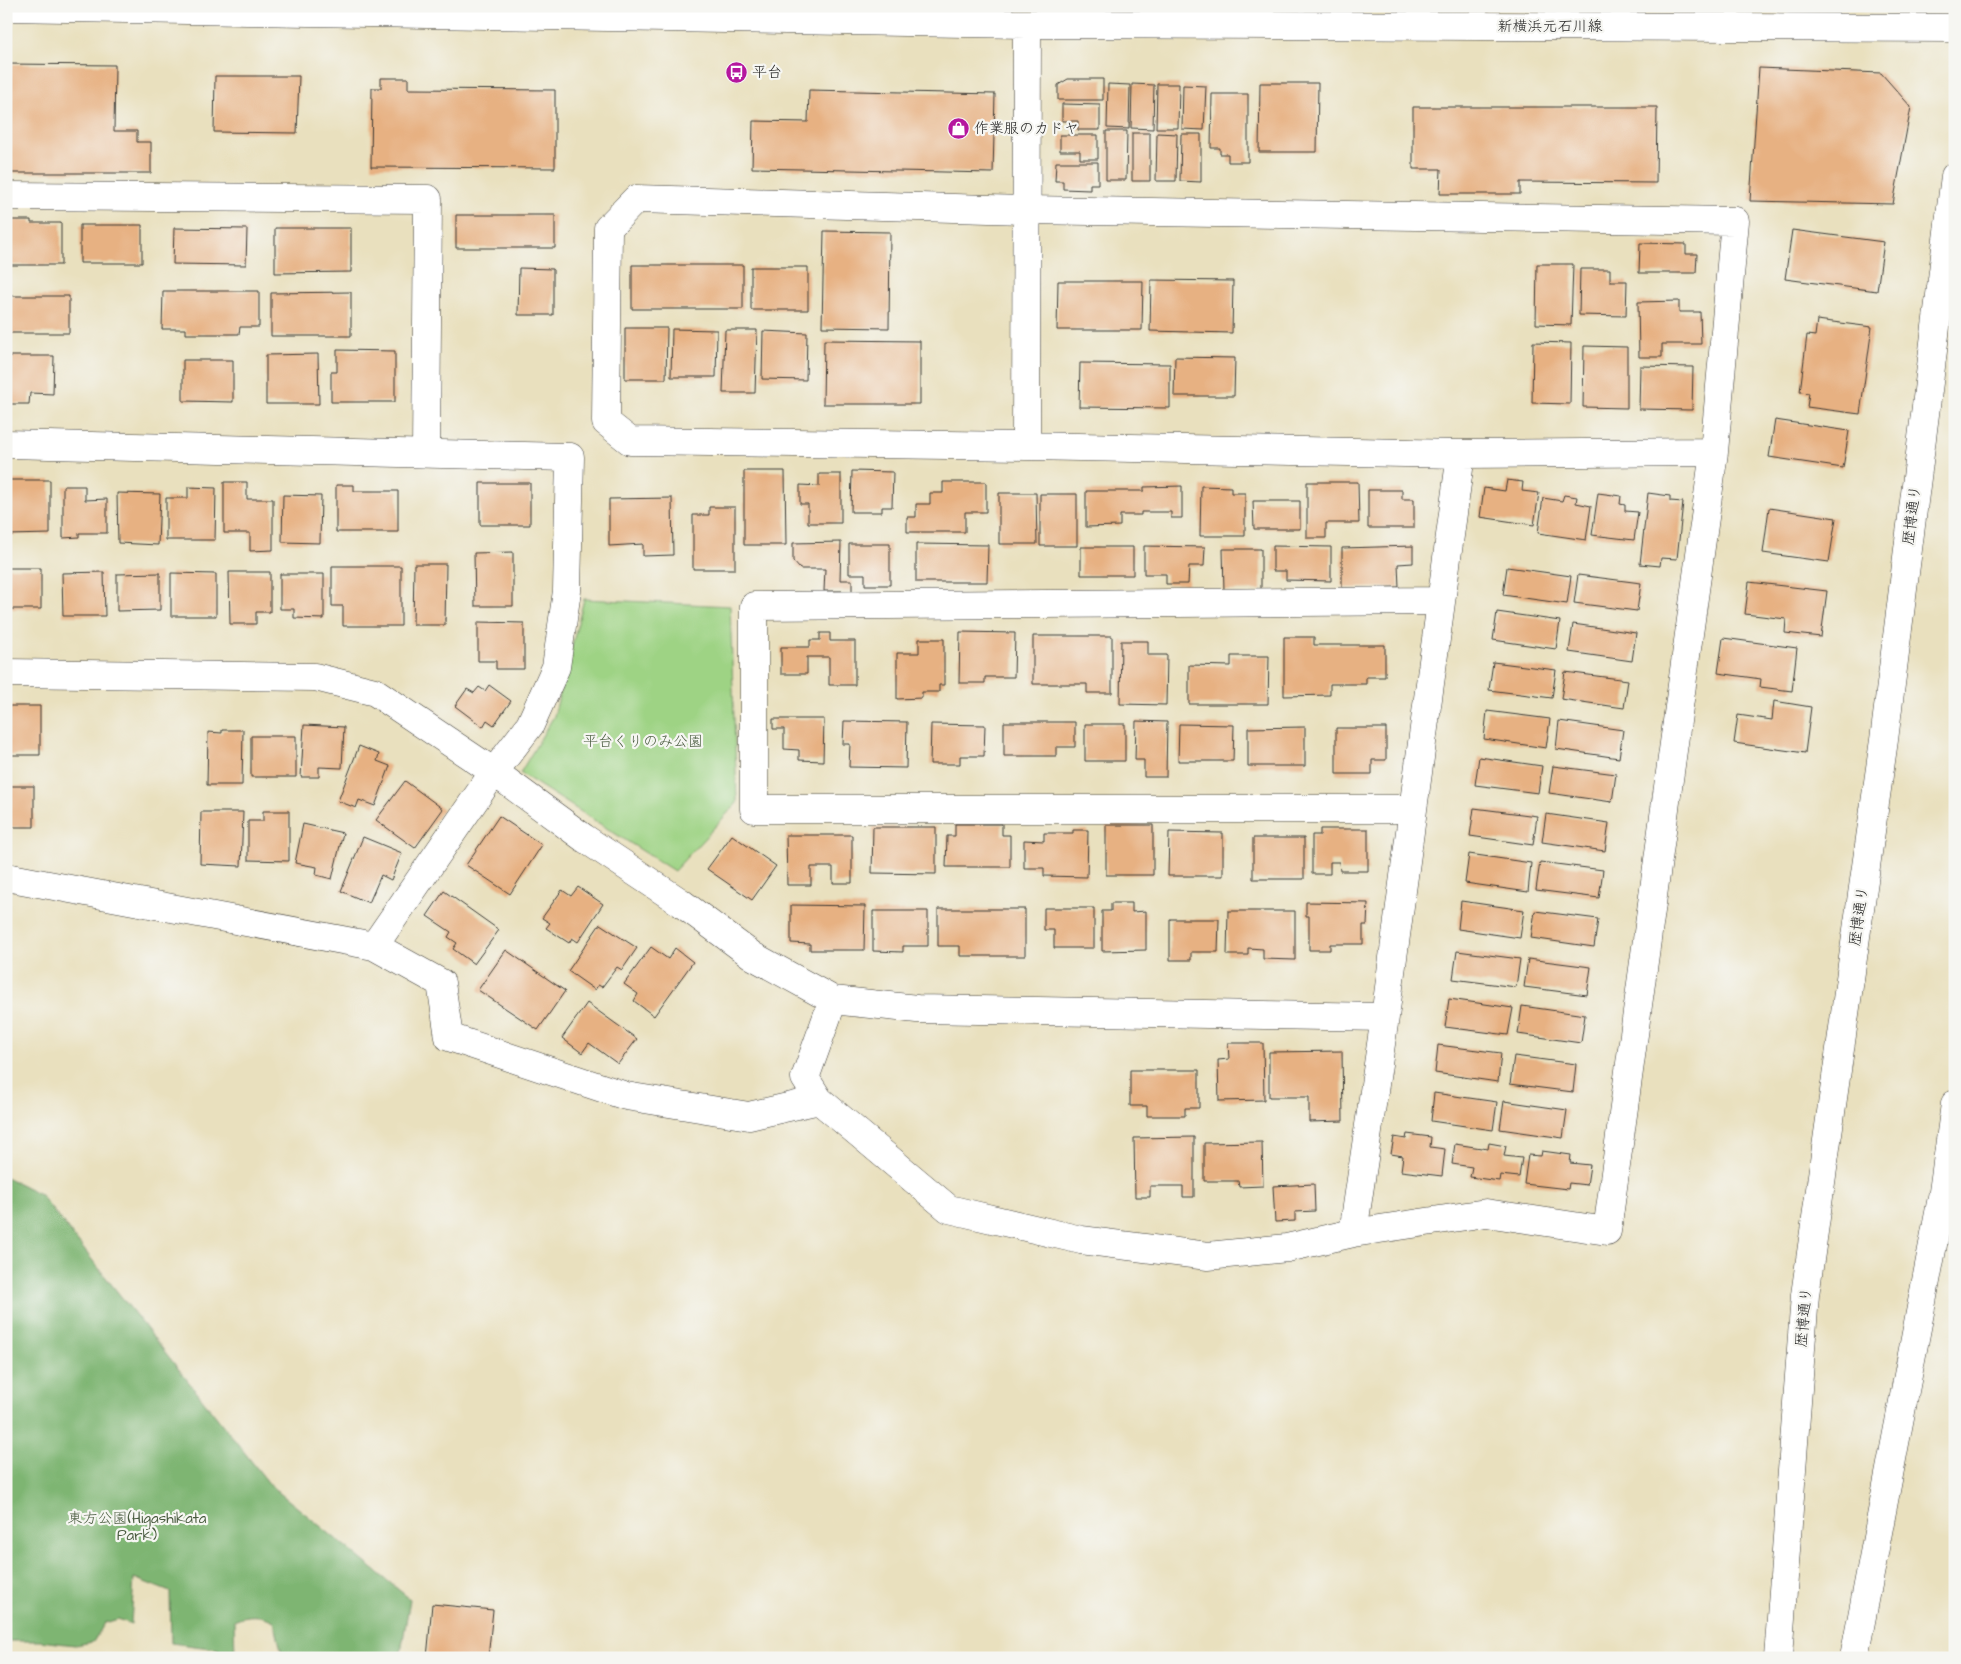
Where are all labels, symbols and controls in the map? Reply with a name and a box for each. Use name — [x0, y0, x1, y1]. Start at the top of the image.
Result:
street label: 新横浜元石川線 — [1497, 16, 1603, 37]
bus stop icon: 平台 — [724, 60, 748, 84]
place label: 平台 — [752, 62, 782, 83]
shop icon: 作業服のカドヤ — [946, 116, 970, 140]
place label: 作業服のカドヤ — [974, 118, 1079, 139]
street label: 歴博通り — [1898, 484, 1926, 546]
park label: 平台くりのみ公園 — [583, 731, 703, 752]
street label: 歴博通り — [1844, 885, 1874, 947]
street label: 歴博通り — [1791, 1286, 1817, 1348]
park label: 東方公園(Higashikata Park) — [68, 1508, 207, 1546]

